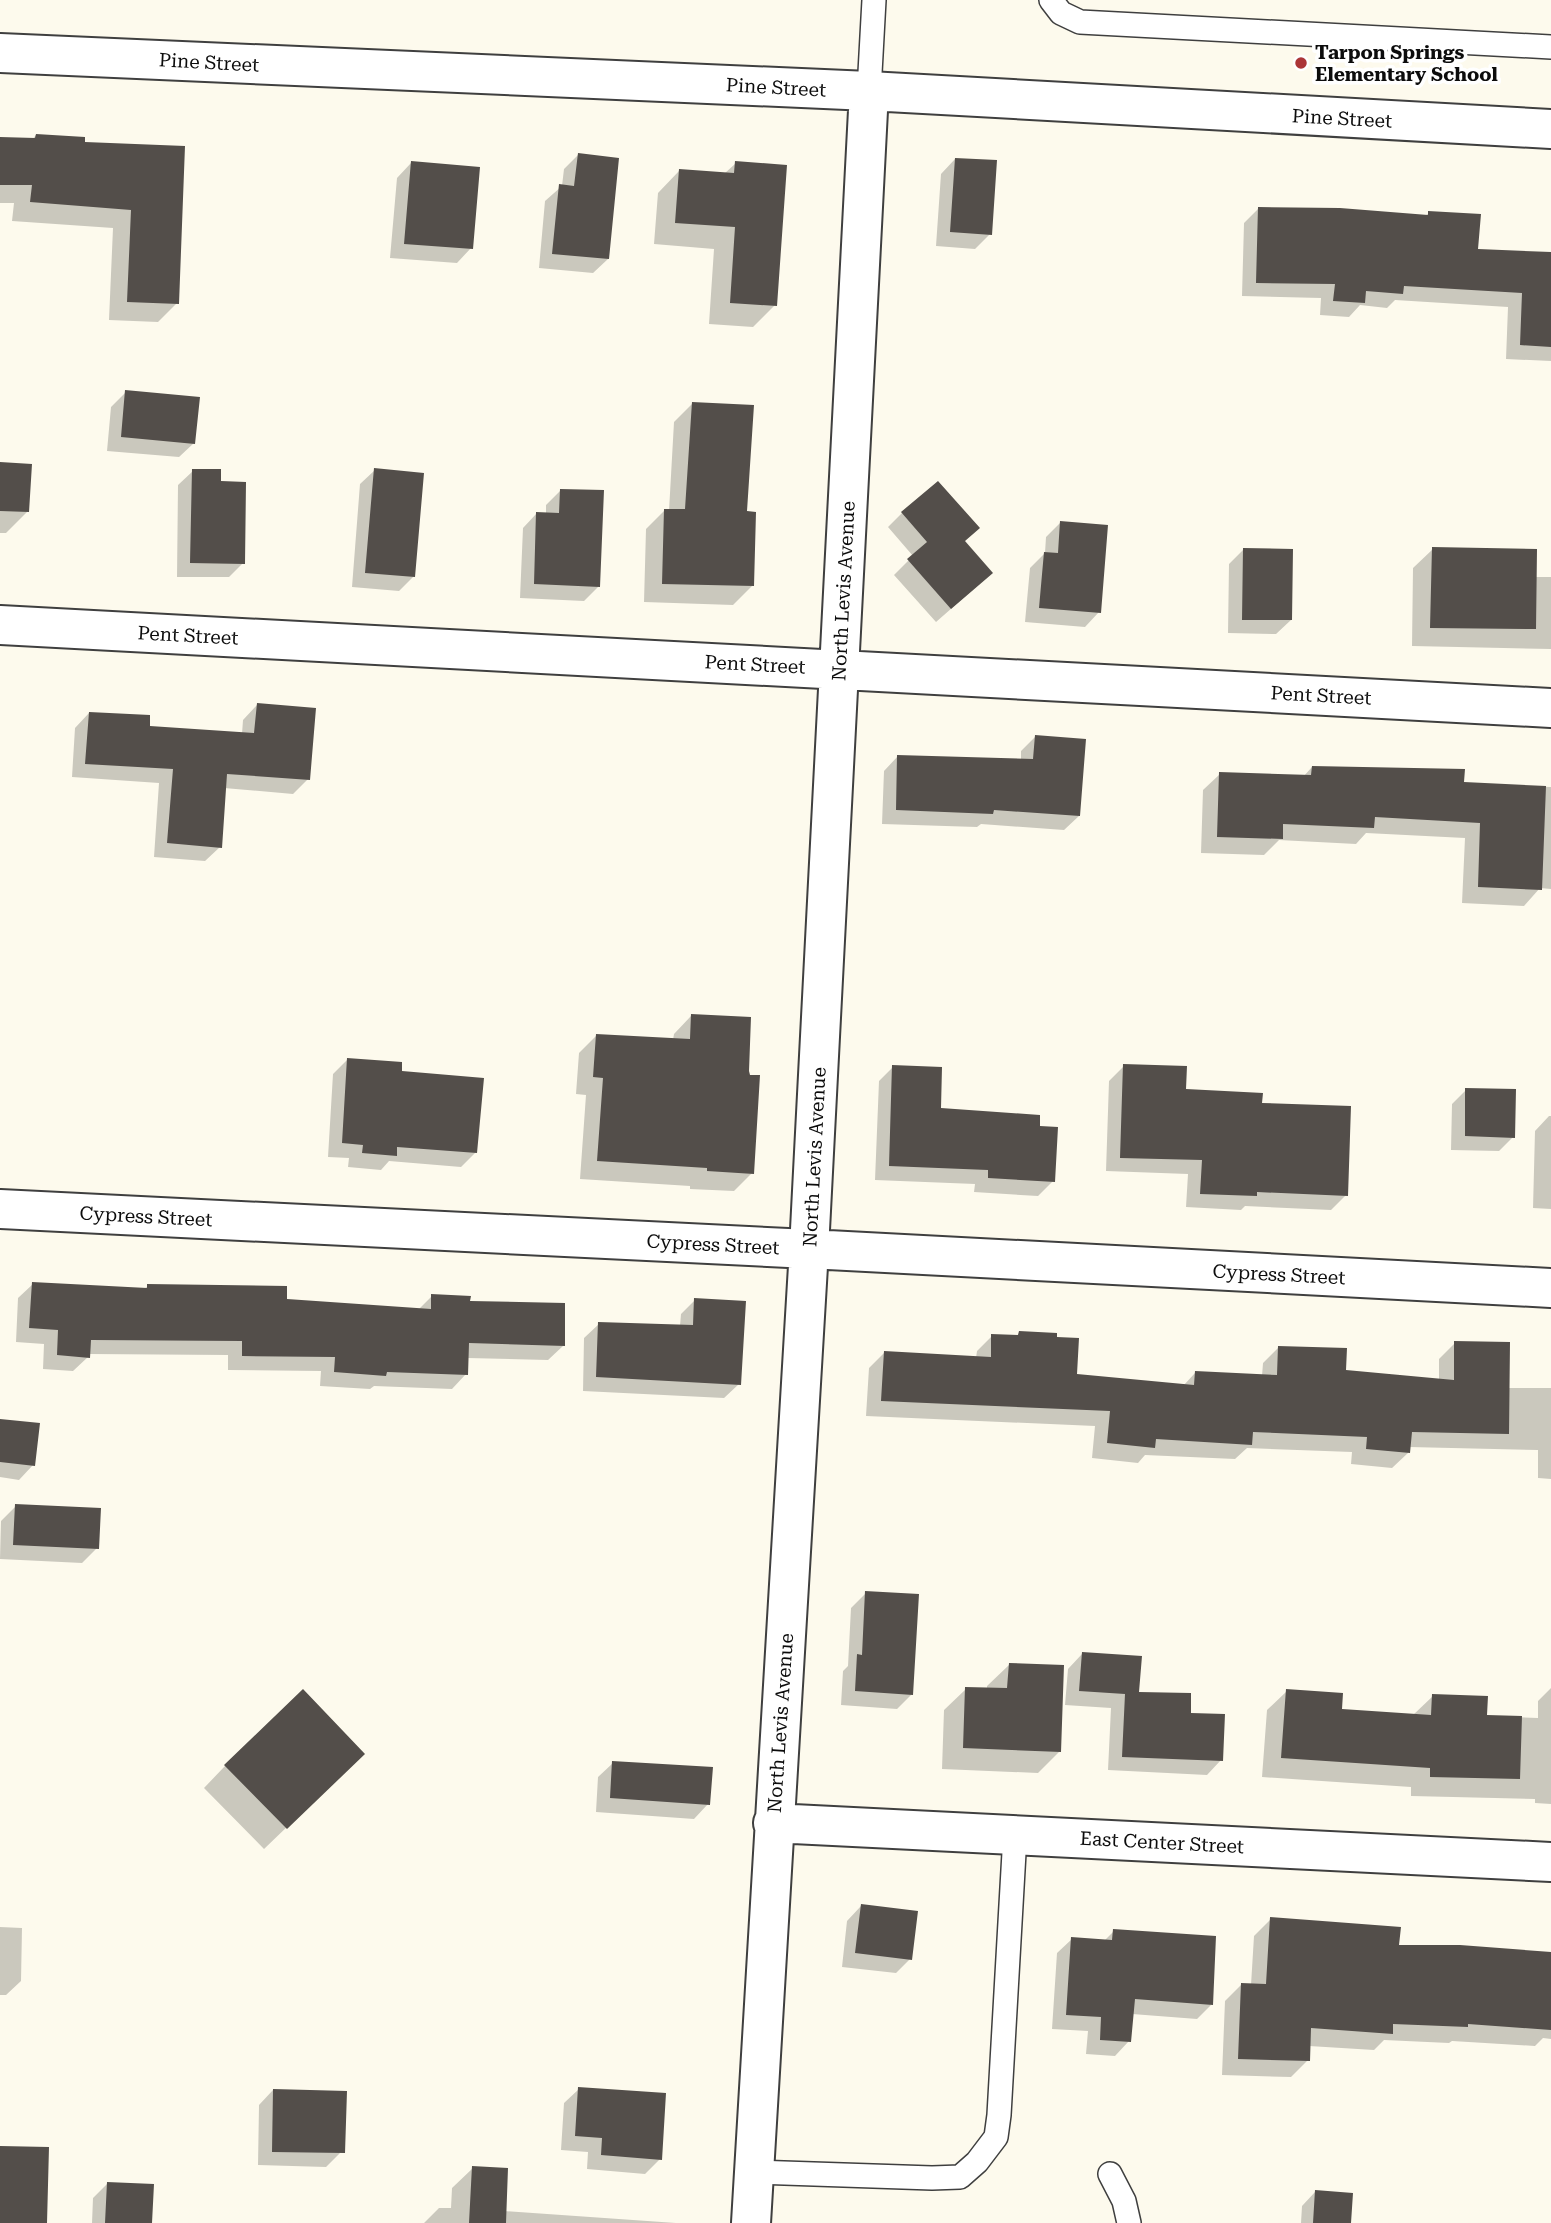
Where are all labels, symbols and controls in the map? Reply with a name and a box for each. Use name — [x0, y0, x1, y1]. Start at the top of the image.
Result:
place label: Tarpon Springs Elementary School — [1315, 41, 1498, 86]
street label: Pine Street — [158, 48, 260, 77]
marker: Tarpon Springs Elementary School — [1293, 55, 1309, 71]
street label: Pine Street — [725, 73, 827, 102]
street label: Pine Street — [1291, 104, 1393, 133]
street label: North Levis Avenue — [827, 500, 860, 682]
street label: Pent Street — [137, 621, 239, 650]
street label: Pent Street — [704, 650, 806, 679]
street label: Pent Street — [1270, 681, 1372, 710]
street label: North Levis Avenue — [798, 1066, 831, 1248]
street label: Cypress Street — [79, 1202, 213, 1231]
street label: Cypress Street — [646, 1230, 780, 1259]
street label: Cypress Street — [1212, 1260, 1346, 1289]
street label: North Levis Avenue — [763, 1632, 798, 1814]
street label: East Center Street — [1079, 1827, 1245, 1858]

